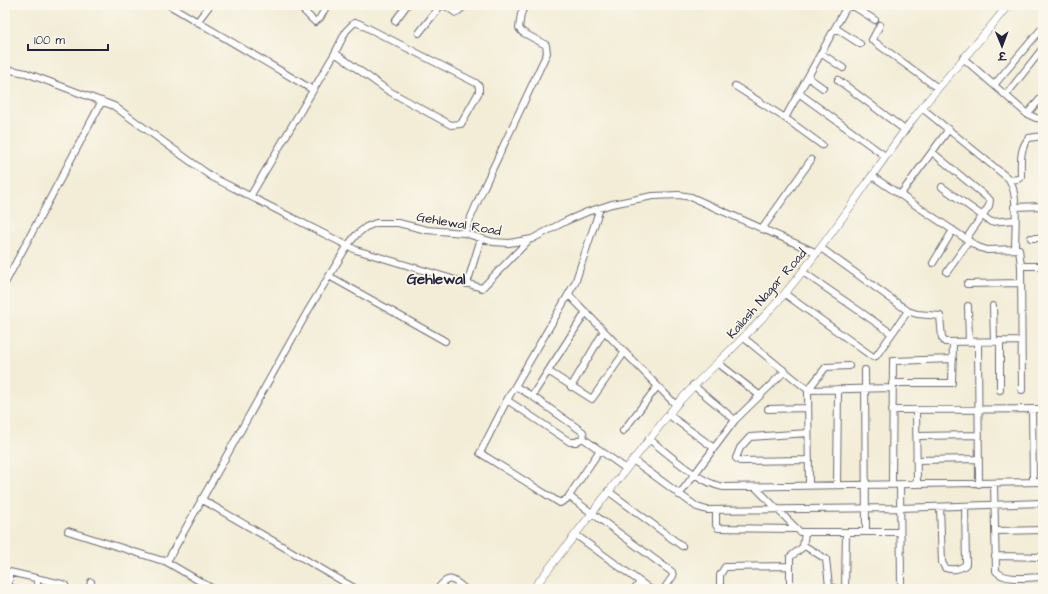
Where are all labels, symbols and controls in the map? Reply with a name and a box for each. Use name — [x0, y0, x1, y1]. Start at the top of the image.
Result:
scale bar — [28, 26, 108, 52]
north arrow — [982, 26, 1022, 66]
text: 100 m — [34, 32, 65, 49]
text: उ — [997, 48, 1007, 63]
street label: Gehlewal Road — [415, 208, 503, 240]
street label: Kailash Nagar Road — [723, 245, 812, 343]
district label: Gehlewal — [407, 269, 466, 290]

